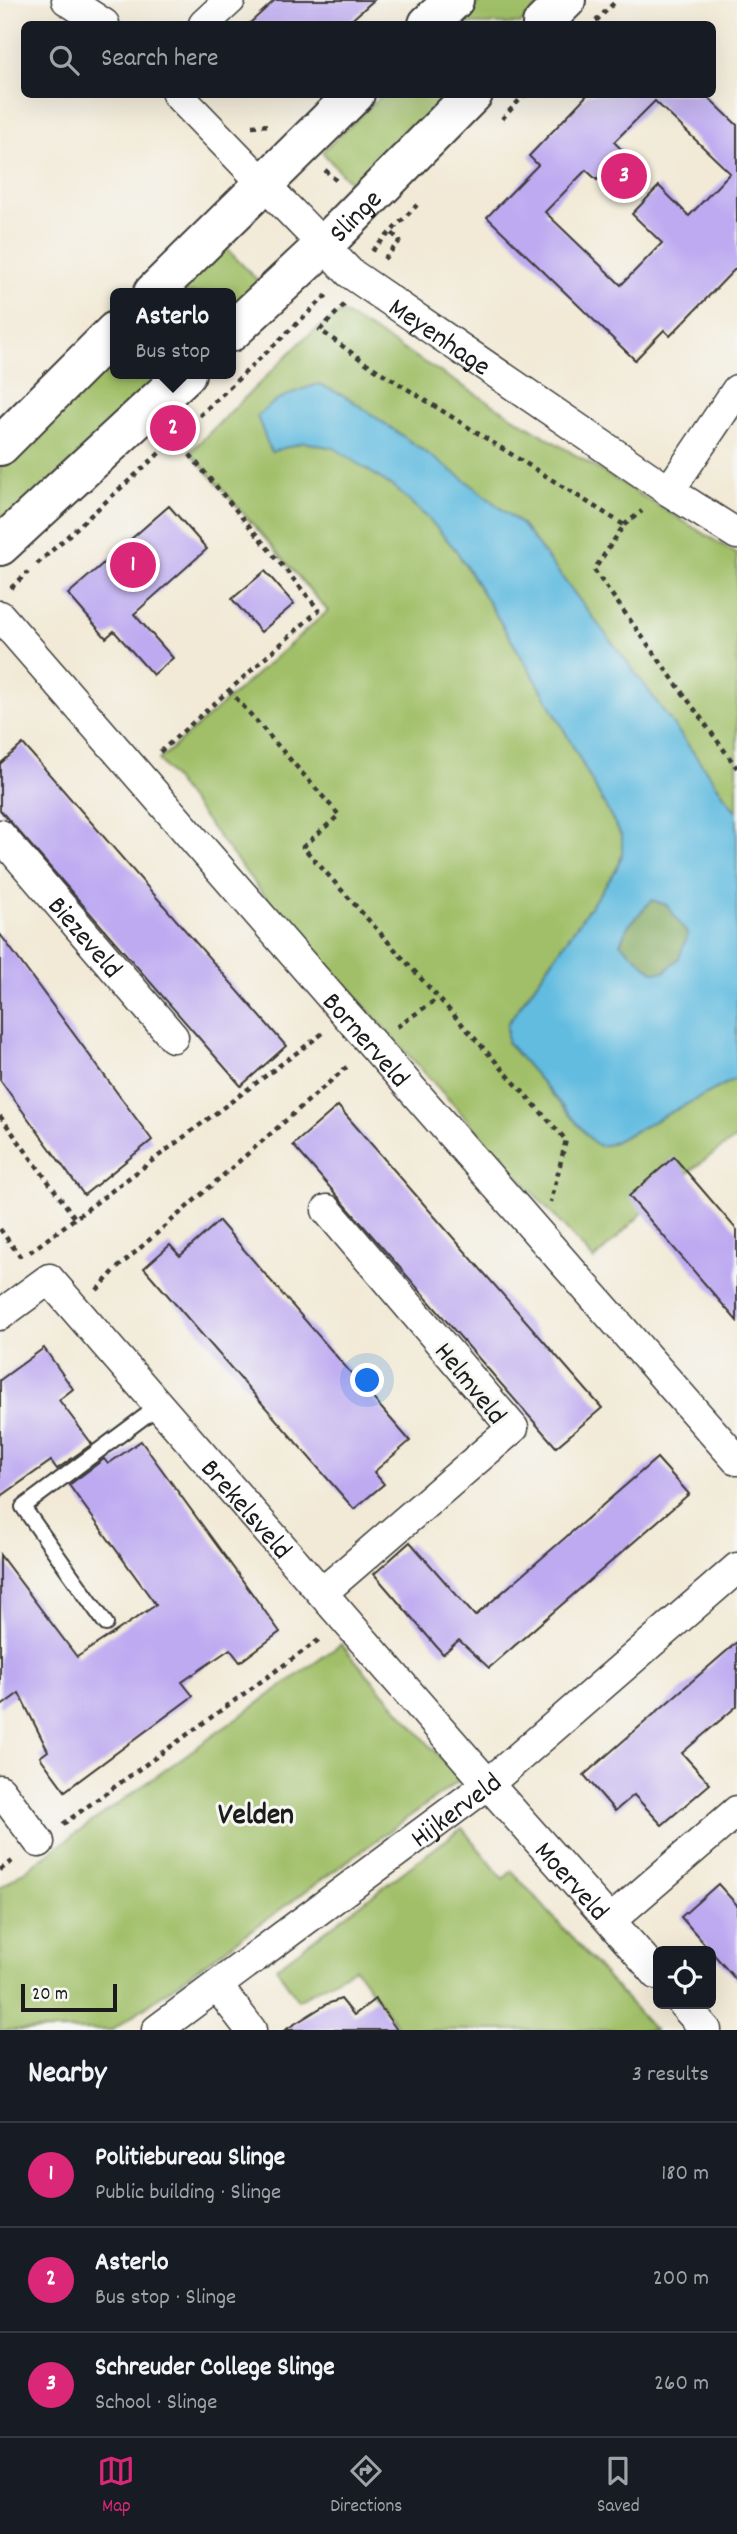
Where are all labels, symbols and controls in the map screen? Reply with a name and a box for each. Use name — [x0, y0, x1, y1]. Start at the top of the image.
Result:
search box — [21, 21, 716, 98]
icon: search — [45, 41, 83, 79]
text: Search here — [101, 41, 219, 78]
pin: 3 — [601, 150, 647, 202]
street label: Slinge — [322, 182, 393, 254]
popup — [110, 288, 236, 379]
street label: Meyenhage — [379, 290, 497, 388]
text: Asterlo — [136, 299, 209, 336]
text: Bus stop — [136, 336, 210, 369]
pin: 2 — [150, 402, 196, 454]
pin: 1 — [110, 539, 156, 591]
street label: Biezeveld — [36, 889, 130, 989]
street label: Bornerveld — [311, 985, 417, 1099]
street label: Helmveld — [422, 1335, 514, 1435]
your location — [350, 1363, 384, 1397]
street label: Brekelsveld — [189, 1452, 299, 1570]
street label: Hijkerveld — [404, 1765, 513, 1860]
district label: Velden — [218, 1796, 294, 1839]
street label: Moerveld — [523, 1834, 616, 1932]
map controls — [653, 1946, 716, 2009]
button: locate — [653, 1946, 716, 2009]
scale bar — [21, 1981, 117, 2013]
text: 20 m — [32, 1982, 68, 2009]
text: Nearby — [28, 2054, 106, 2097]
text: 3 results — [632, 2059, 709, 2092]
text: Politiebureau Slinge — [95, 2140, 285, 2177]
text: 1 — [48, 2158, 54, 2191]
text: 180 m — [661, 2158, 709, 2191]
text: Public building · Slinge — [95, 2177, 281, 2210]
text: Asterlo — [95, 2245, 169, 2282]
text: 2 — [46, 2263, 56, 2296]
text: 200 m — [653, 2263, 709, 2296]
text: Bus stop · Slinge — [95, 2282, 236, 2315]
text: Schreuder College Slinge — [95, 2350, 335, 2387]
text: 3 — [46, 2368, 56, 2401]
text: 260 m — [654, 2368, 709, 2401]
text: School · Slinge — [95, 2387, 217, 2420]
tab: Map — [97, 2452, 135, 2521]
tab: Directions — [330, 2452, 402, 2521]
tab: Saved — [597, 2452, 640, 2521]

